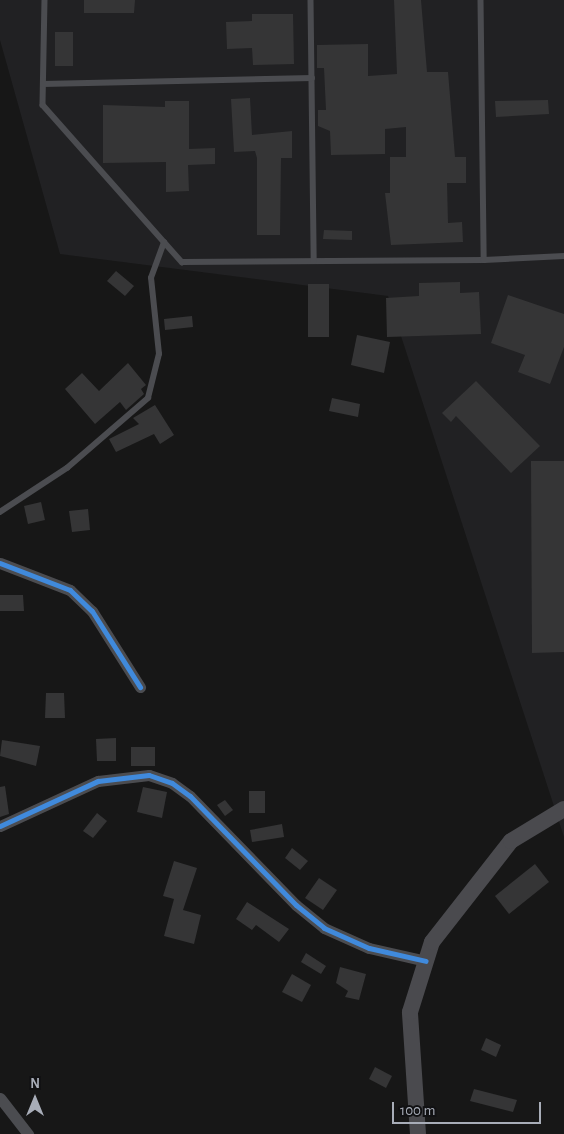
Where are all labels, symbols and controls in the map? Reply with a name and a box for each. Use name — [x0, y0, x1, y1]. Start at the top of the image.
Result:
north arrow — [10, 1074, 60, 1124]
text: N — [30, 1077, 40, 1091]
scale bar — [394, 1092, 543, 1124]
text: 100 m — [400, 1103, 435, 1118]

